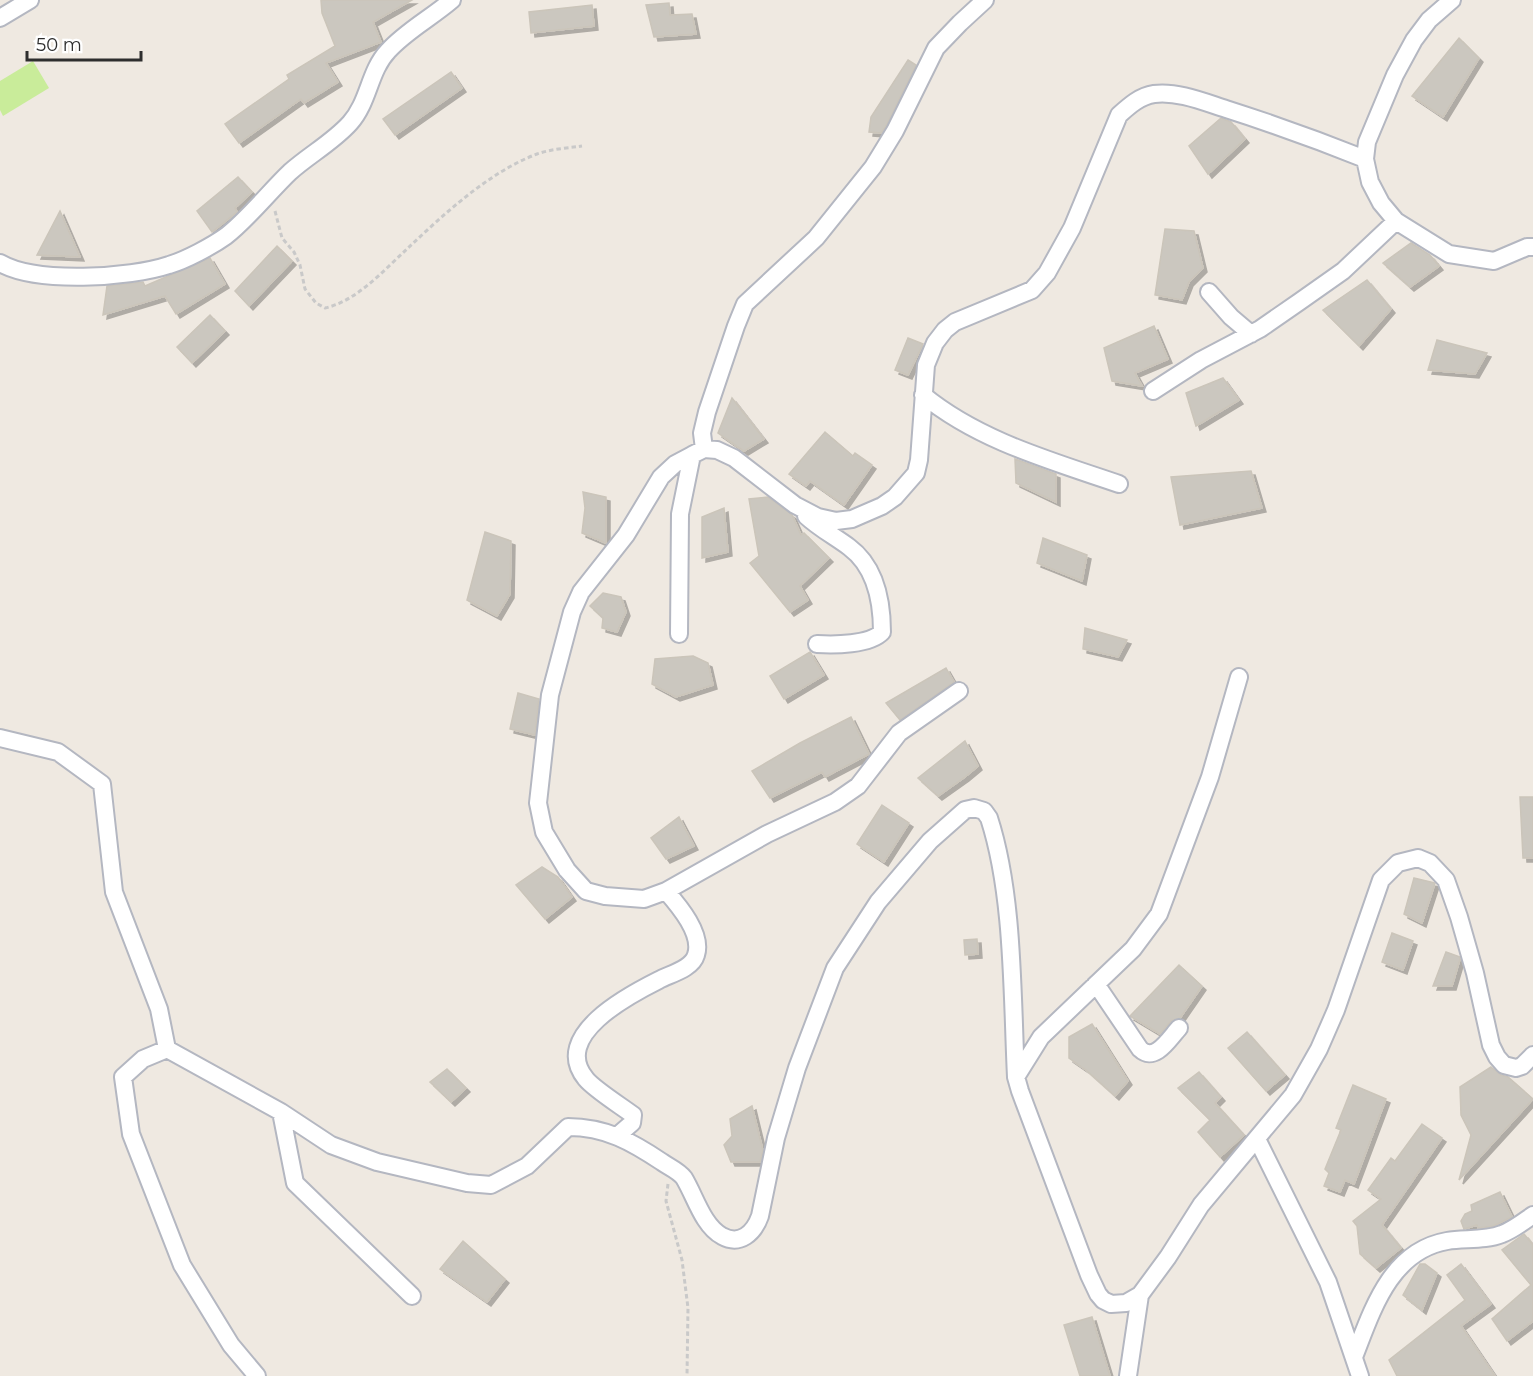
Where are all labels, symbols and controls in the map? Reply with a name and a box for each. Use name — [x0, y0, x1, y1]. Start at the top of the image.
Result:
scale bar — [27, 24, 141, 62]
text: 50 m — [36, 34, 82, 56]

